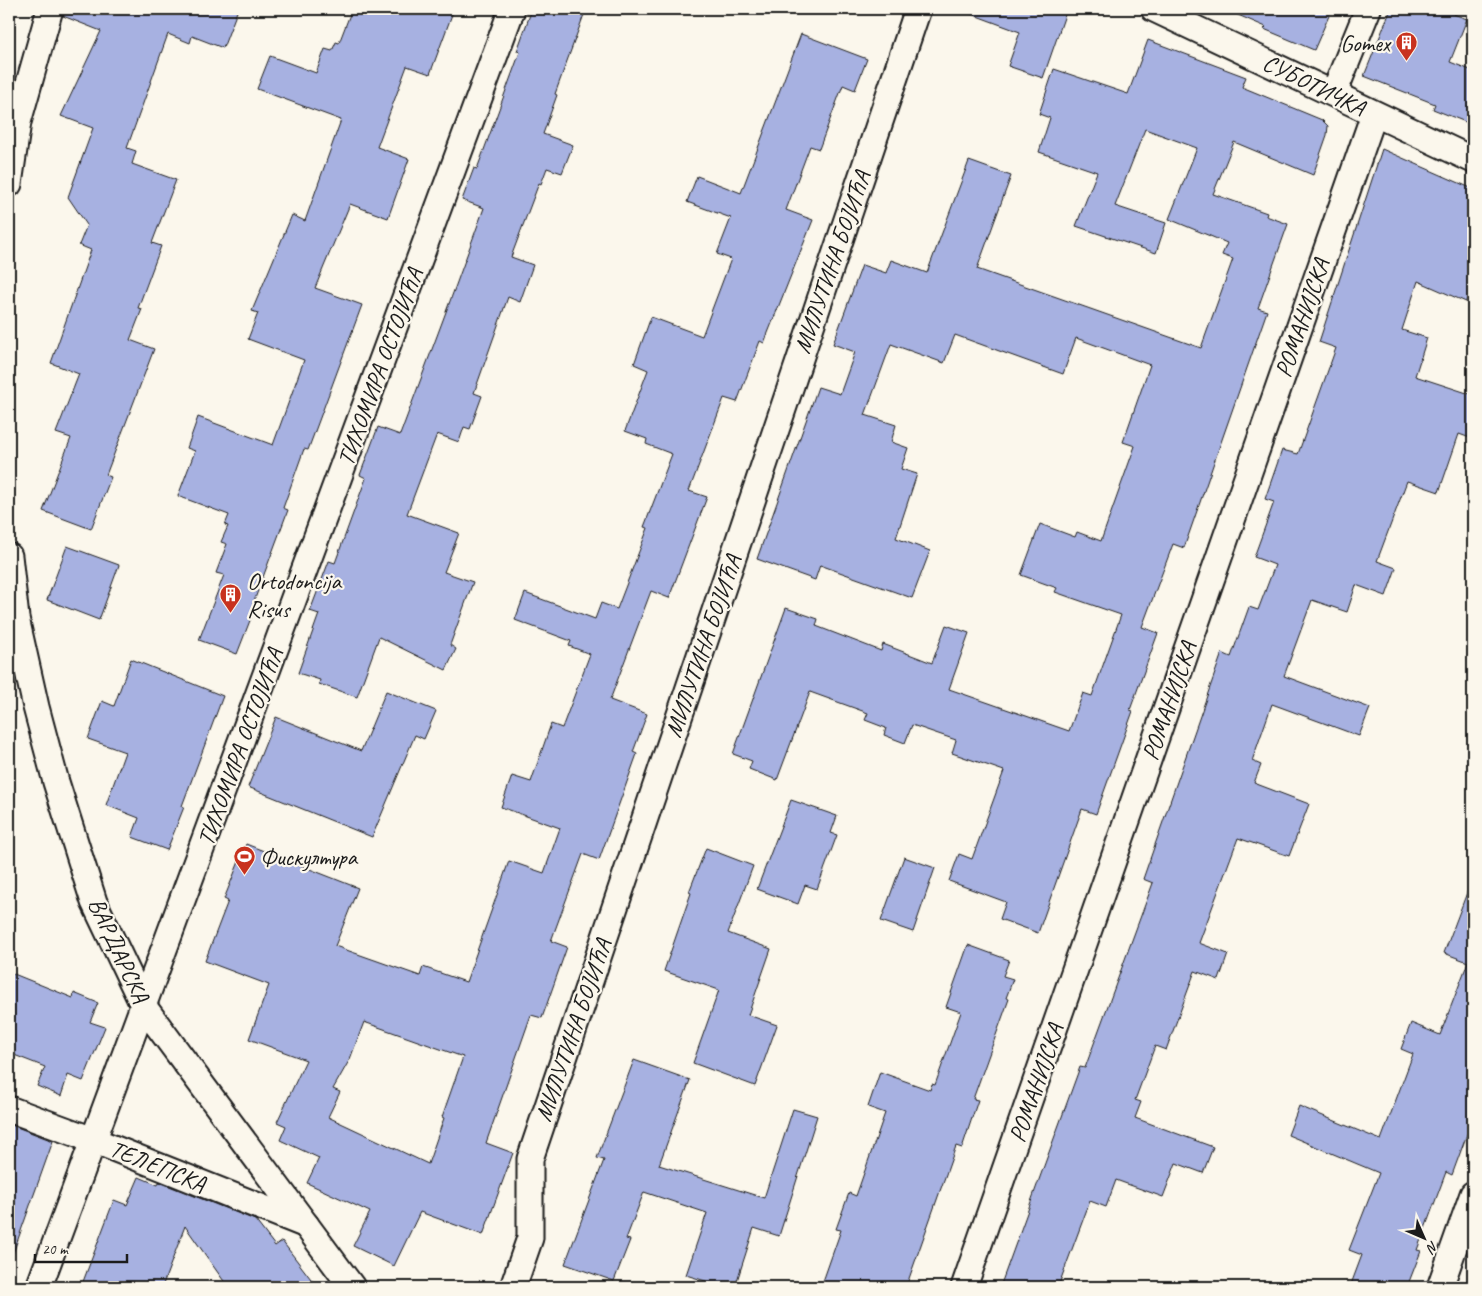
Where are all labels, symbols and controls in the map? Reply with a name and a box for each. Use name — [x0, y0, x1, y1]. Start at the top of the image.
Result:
place label: Gomex — [1340, 28, 1392, 58]
building icon: Gomex — [1394, 31, 1418, 62]
street label: СУБОТИЧКА — [1258, 47, 1371, 123]
street label: МИЛУТИНА БОЈИЋА — [787, 166, 878, 357]
street label: РОМАНИЈСКА — [1268, 254, 1337, 381]
street label: ТИХОМИРА ОСТОЈИЋА — [330, 263, 430, 470]
street label: МИЛУТИНА БОЈИЋА — [658, 550, 749, 741]
place label: Ortodoncija Risus — [247, 566, 342, 624]
building icon: Ortodoncija Risus — [219, 583, 243, 614]
street label: РОМАНИЈСКА — [1135, 637, 1204, 764]
street label: ТИХОМИРА ОСТОЈИЋА — [190, 643, 290, 850]
place label: Фискултура — [260, 842, 358, 872]
sports icon: Фискултура — [232, 845, 256, 876]
street label: ВАРДАРСКА — [82, 893, 157, 1008]
street label: МИЛУТИНА БОЈИЋА — [528, 934, 619, 1125]
street label: РОМАНИЈСКА — [1002, 1019, 1071, 1146]
street label: ТЕЛЕПСКА — [106, 1133, 211, 1199]
north arrow — [1400, 1214, 1450, 1264]
scale bar — [35, 1231, 128, 1263]
text: N — [1422, 1238, 1442, 1258]
text: 20 m — [42, 1240, 69, 1259]

